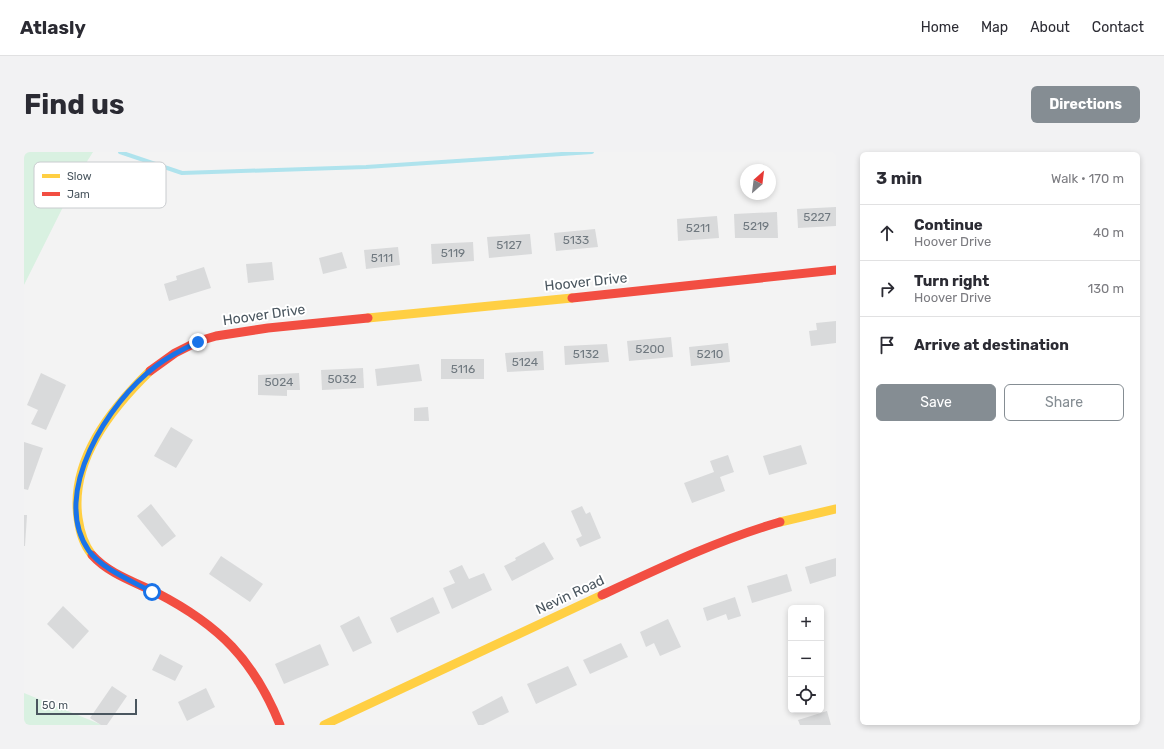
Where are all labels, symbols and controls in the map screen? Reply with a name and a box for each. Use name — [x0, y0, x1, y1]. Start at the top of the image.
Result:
text: Atlasly — [20, 16, 86, 39]
text: Home — [921, 19, 959, 36]
text: Map — [981, 19, 1008, 36]
text: About — [1030, 19, 1070, 36]
text: Contact — [1092, 19, 1144, 36]
button: Directions — [1031, 86, 1140, 123]
text: Find us — [24, 88, 124, 121]
legend — [34, 162, 166, 208]
north arrow — [740, 164, 776, 200]
text: 3 min — [876, 168, 922, 188]
text: Slow — [67, 170, 92, 183]
text: Walk · 170 m — [1051, 171, 1124, 186]
text: Jam — [67, 188, 90, 201]
house number: 5227 — [803, 210, 831, 224]
text: Continue — [914, 216, 983, 234]
house number: 5219 — [743, 219, 769, 233]
house number: 5211 — [686, 221, 710, 235]
icon: ahead — [876, 222, 898, 244]
text: 40 m — [1093, 225, 1124, 240]
house number: 5133 — [563, 233, 589, 247]
text: Hoover Drive — [914, 234, 991, 249]
house number: 5127 — [496, 238, 522, 252]
house number: 5119 — [441, 246, 465, 260]
house number: 5111 — [371, 251, 393, 265]
street label: Hoover Drive — [544, 269, 628, 295]
text: Turn right — [914, 272, 989, 290]
icon: right — [876, 278, 898, 300]
text: 130 m — [1088, 281, 1124, 296]
text: Hoover Drive — [914, 290, 991, 305]
street label: Hoover Drive — [222, 301, 307, 329]
route end — [189, 333, 207, 351]
icon: arrive — [876, 334, 898, 356]
text: Arrive at destination — [914, 336, 1069, 354]
house number: 5200 — [635, 342, 665, 356]
house number: 5132 — [573, 347, 599, 361]
house number: 5210 — [697, 347, 723, 361]
house number: 5124 — [512, 355, 539, 369]
house number: 5116 — [451, 362, 475, 376]
house number: 5032 — [327, 372, 357, 386]
house number: 5024 — [264, 375, 294, 389]
button: Save — [876, 384, 996, 421]
button: Share — [1004, 384, 1124, 421]
street label: Nevin Road — [533, 572, 607, 618]
route start — [143, 583, 161, 601]
map controls — [788, 605, 824, 713]
button: + — [788, 605, 824, 641]
button: − — [788, 641, 824, 677]
button: locate — [788, 677, 824, 713]
scale bar — [36, 697, 137, 716]
text: 50 m — [42, 699, 68, 712]

